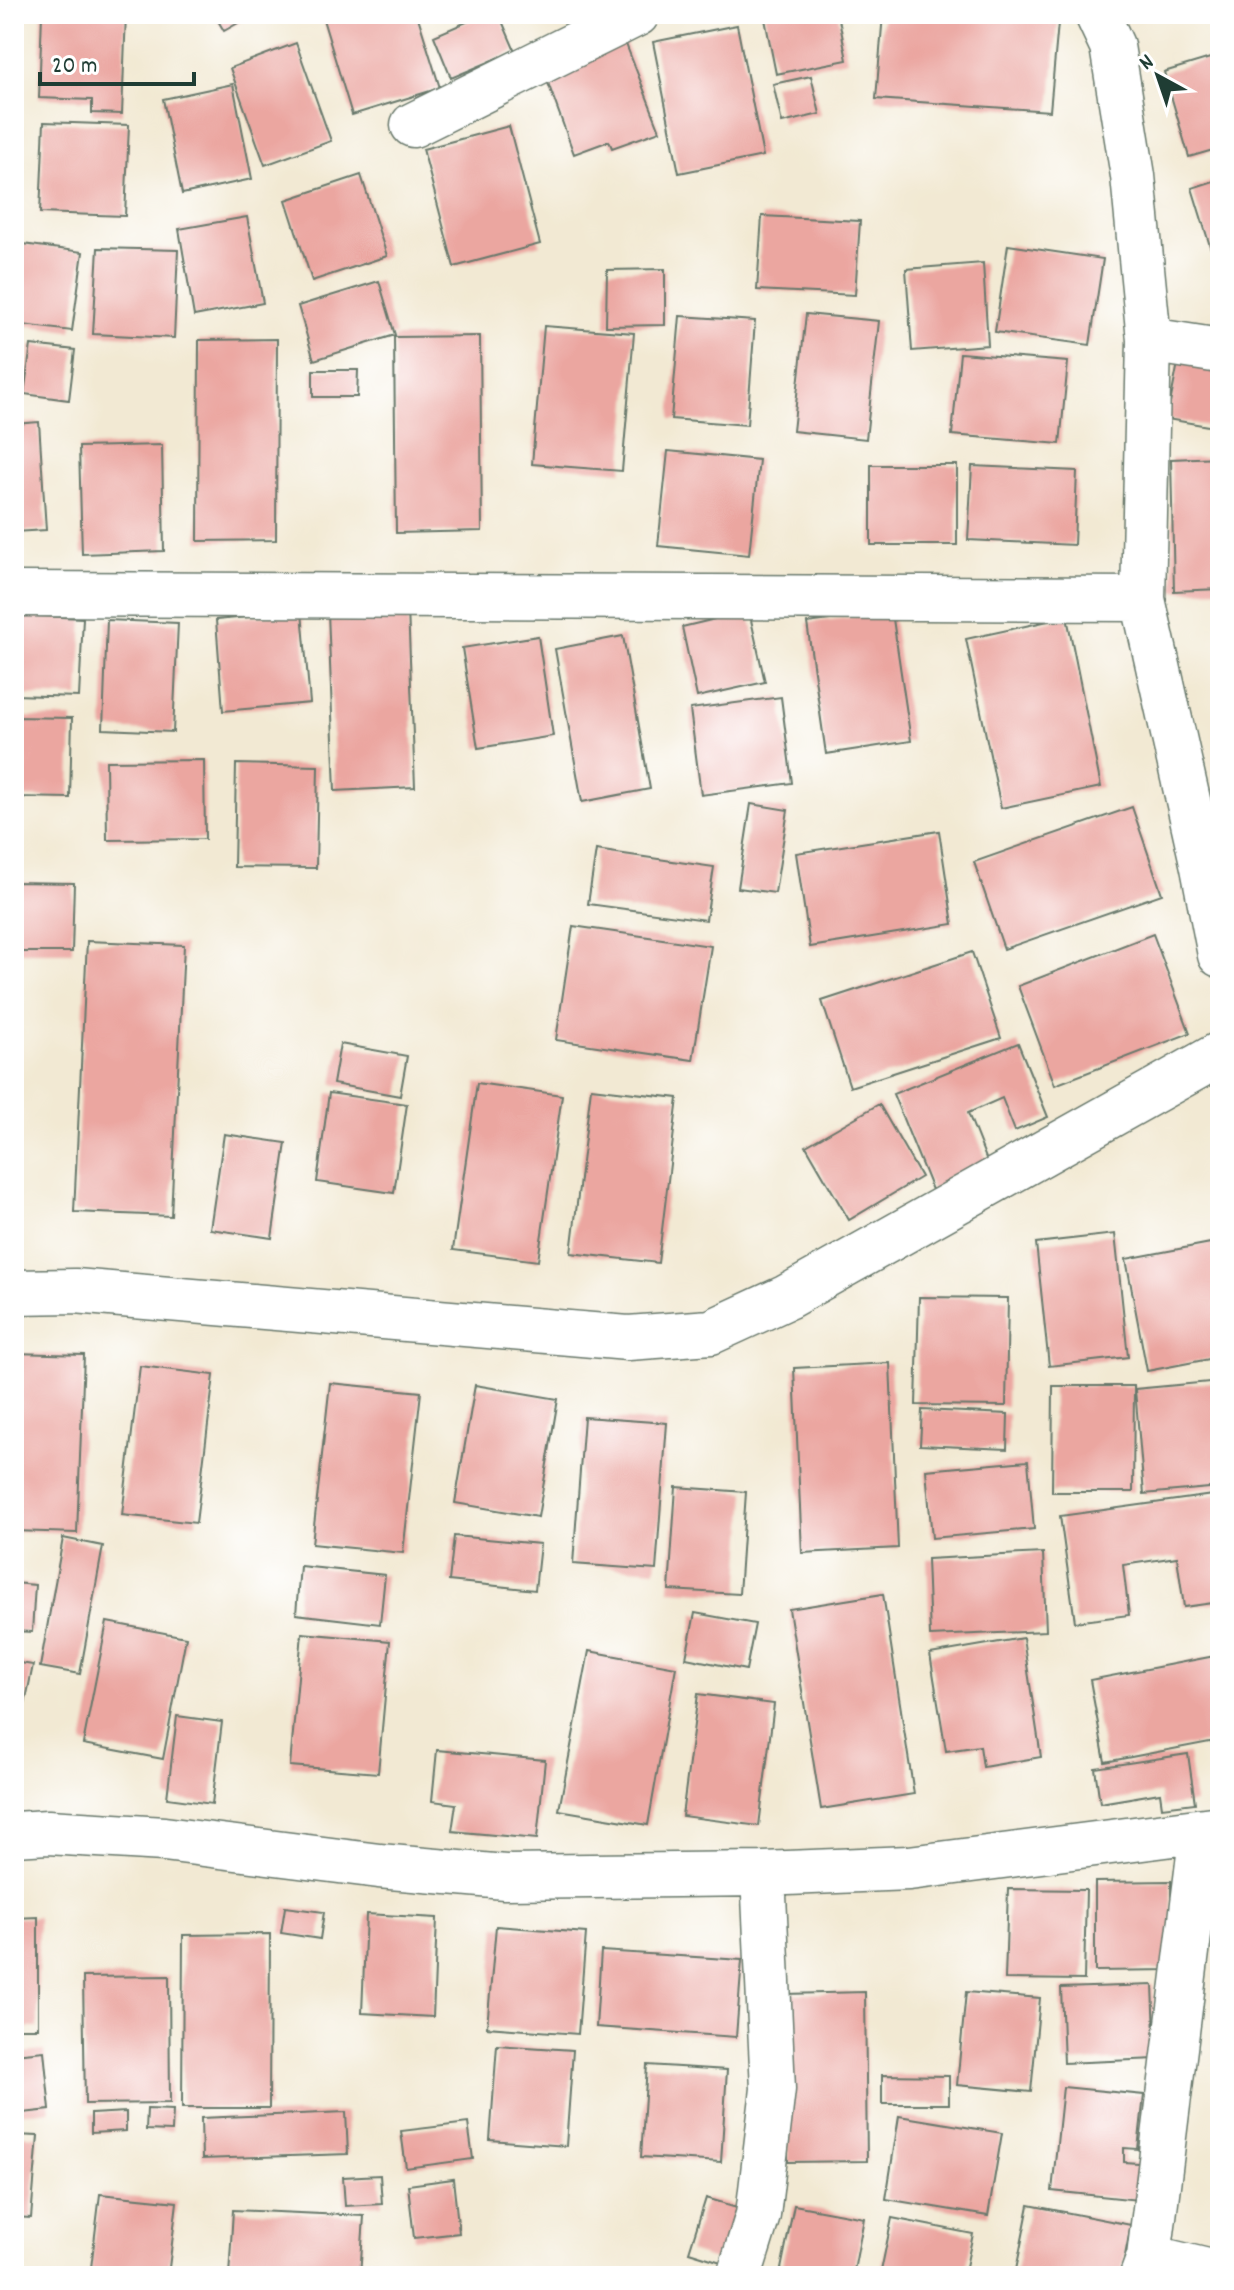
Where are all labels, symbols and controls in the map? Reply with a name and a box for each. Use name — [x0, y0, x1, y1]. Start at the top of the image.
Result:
scale bar — [40, 36, 194, 86]
north arrow — [1118, 36, 1198, 116]
text: N — [1133, 48, 1162, 79]
text: 20 m — [52, 50, 98, 84]

